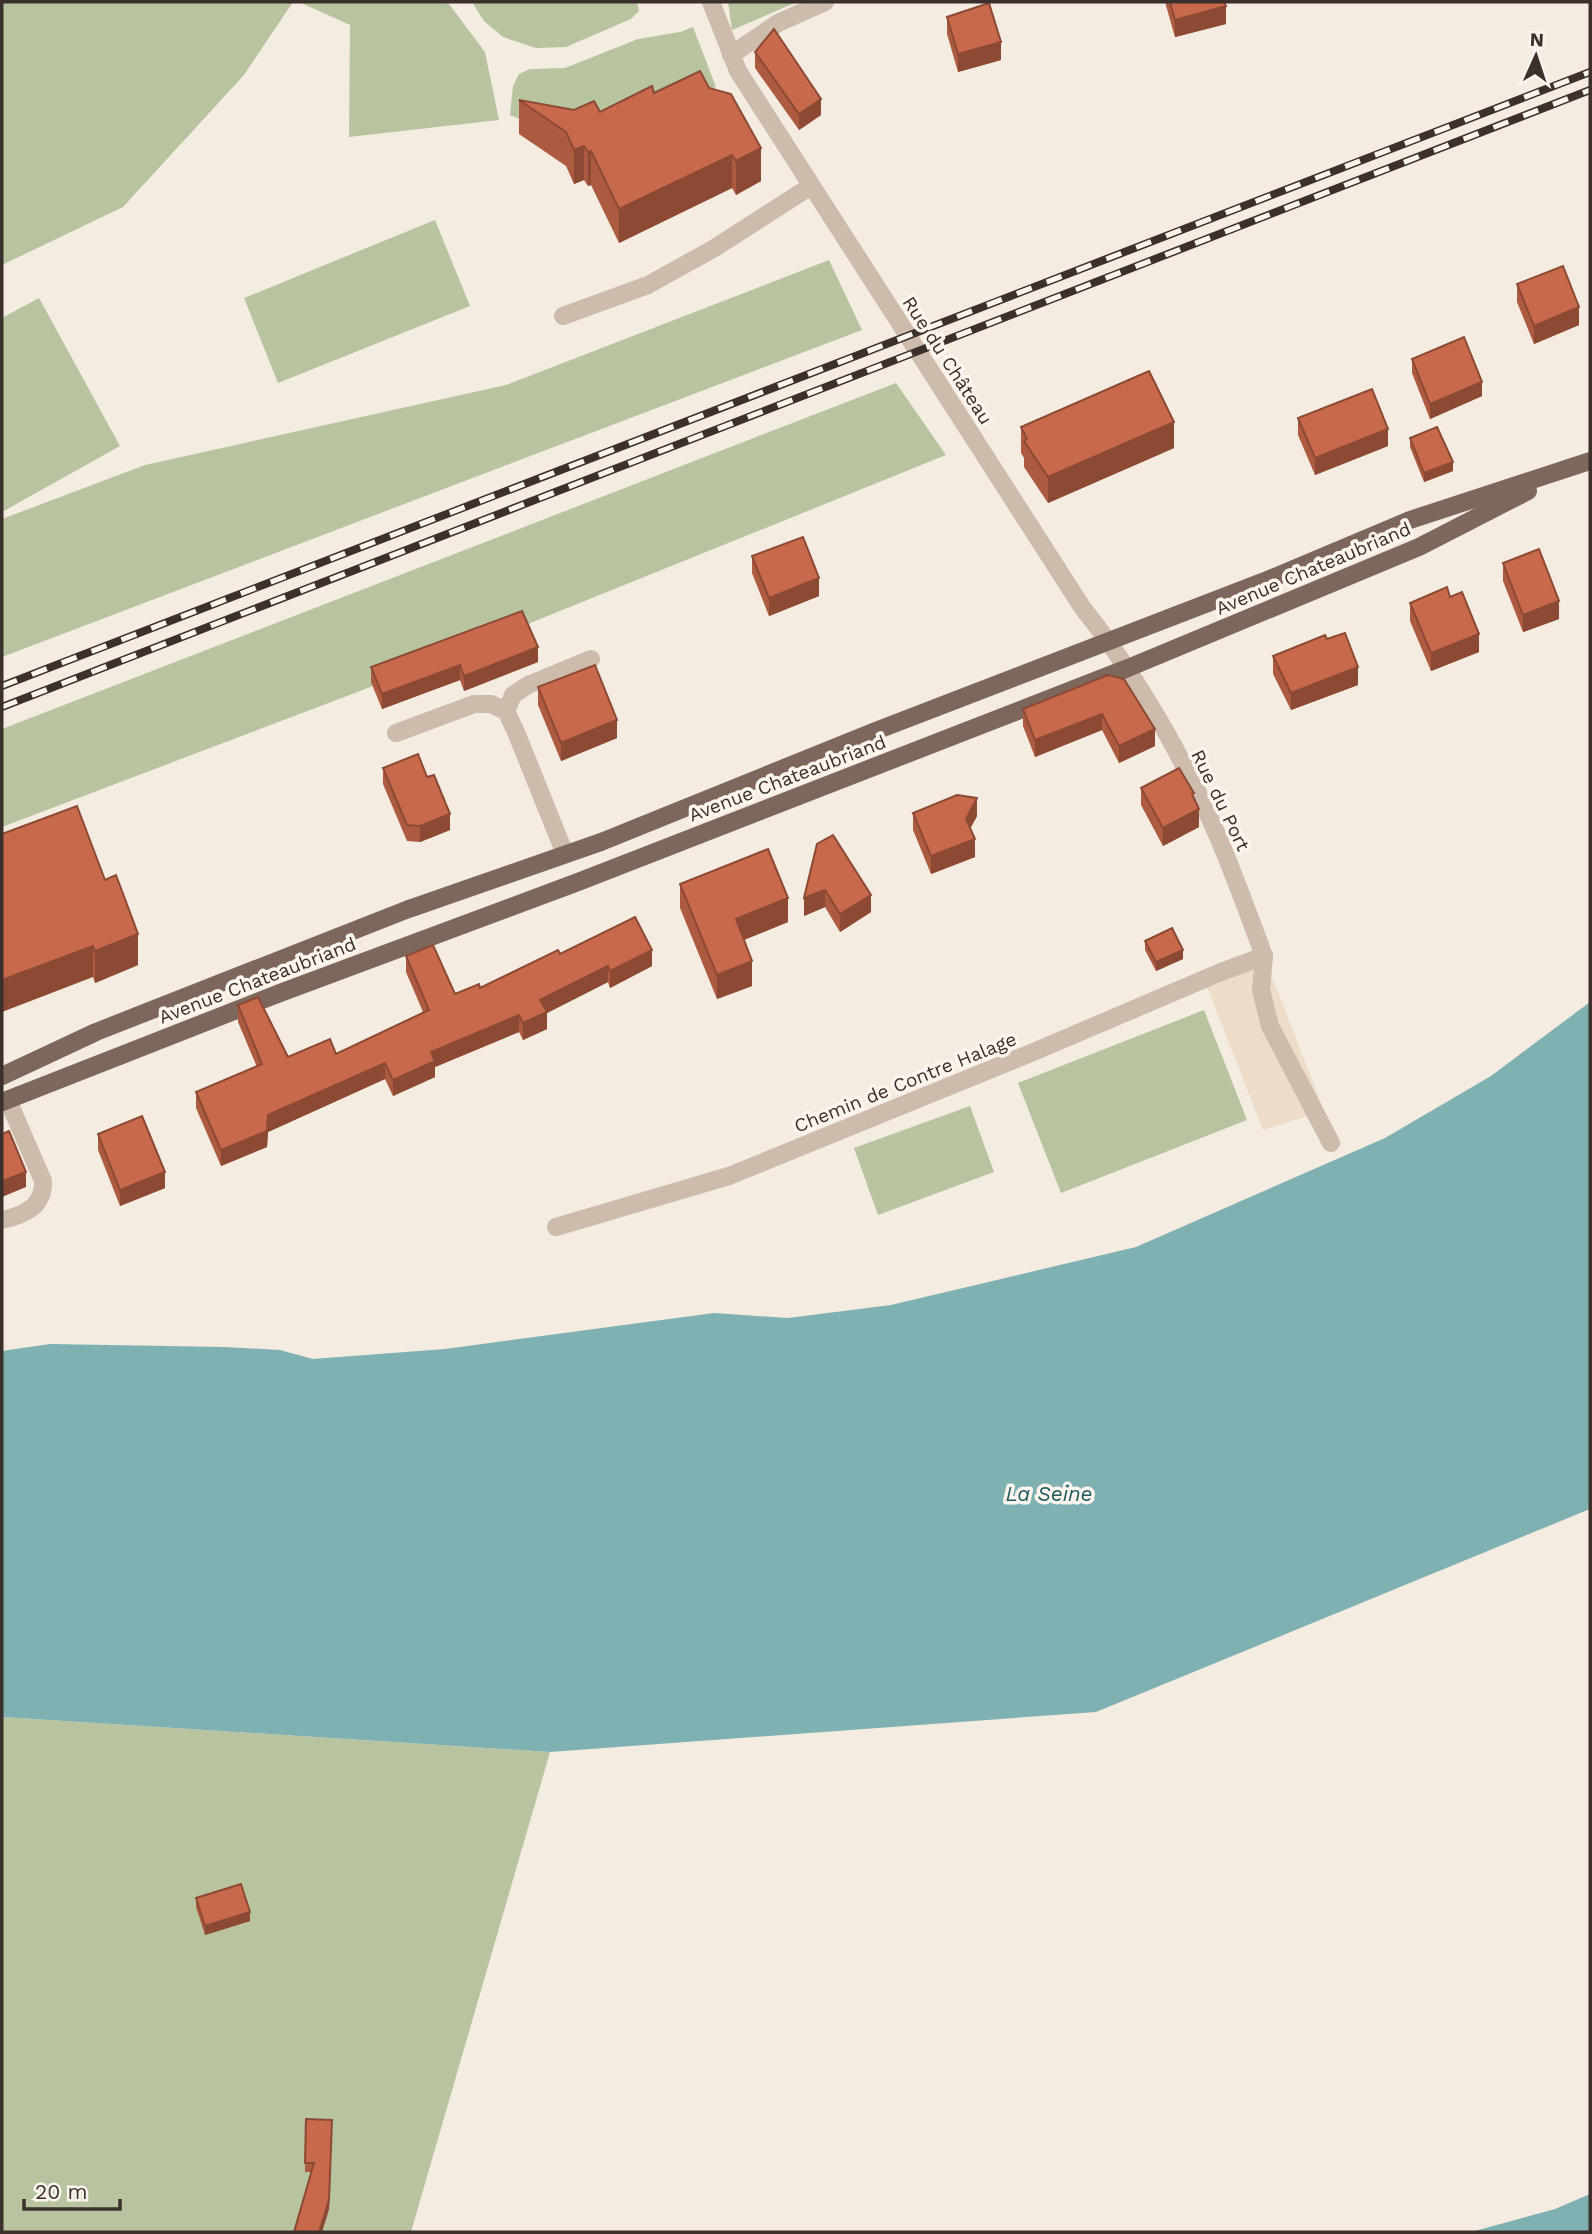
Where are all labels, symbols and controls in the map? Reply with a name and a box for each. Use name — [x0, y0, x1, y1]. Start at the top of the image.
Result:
north arrow — [1501, 21, 1571, 91]
text: N — [1529, 28, 1545, 51]
street label: Rue du Château — [898, 292, 998, 429]
street label: Avenue Chateaubriand — [1212, 517, 1414, 620]
street label: Avenue Chateaubriand — [685, 730, 889, 827]
street label: Rue du Port — [1186, 746, 1255, 855]
street label: Avenue Chateaubriand — [155, 932, 359, 1029]
street label: Chemin de Contre Halage — [791, 1027, 1020, 1138]
water label: La Seine — [1005, 1481, 1093, 1506]
scale bar — [24, 2168, 121, 2212]
text: 20 m — [35, 2179, 87, 2204]

